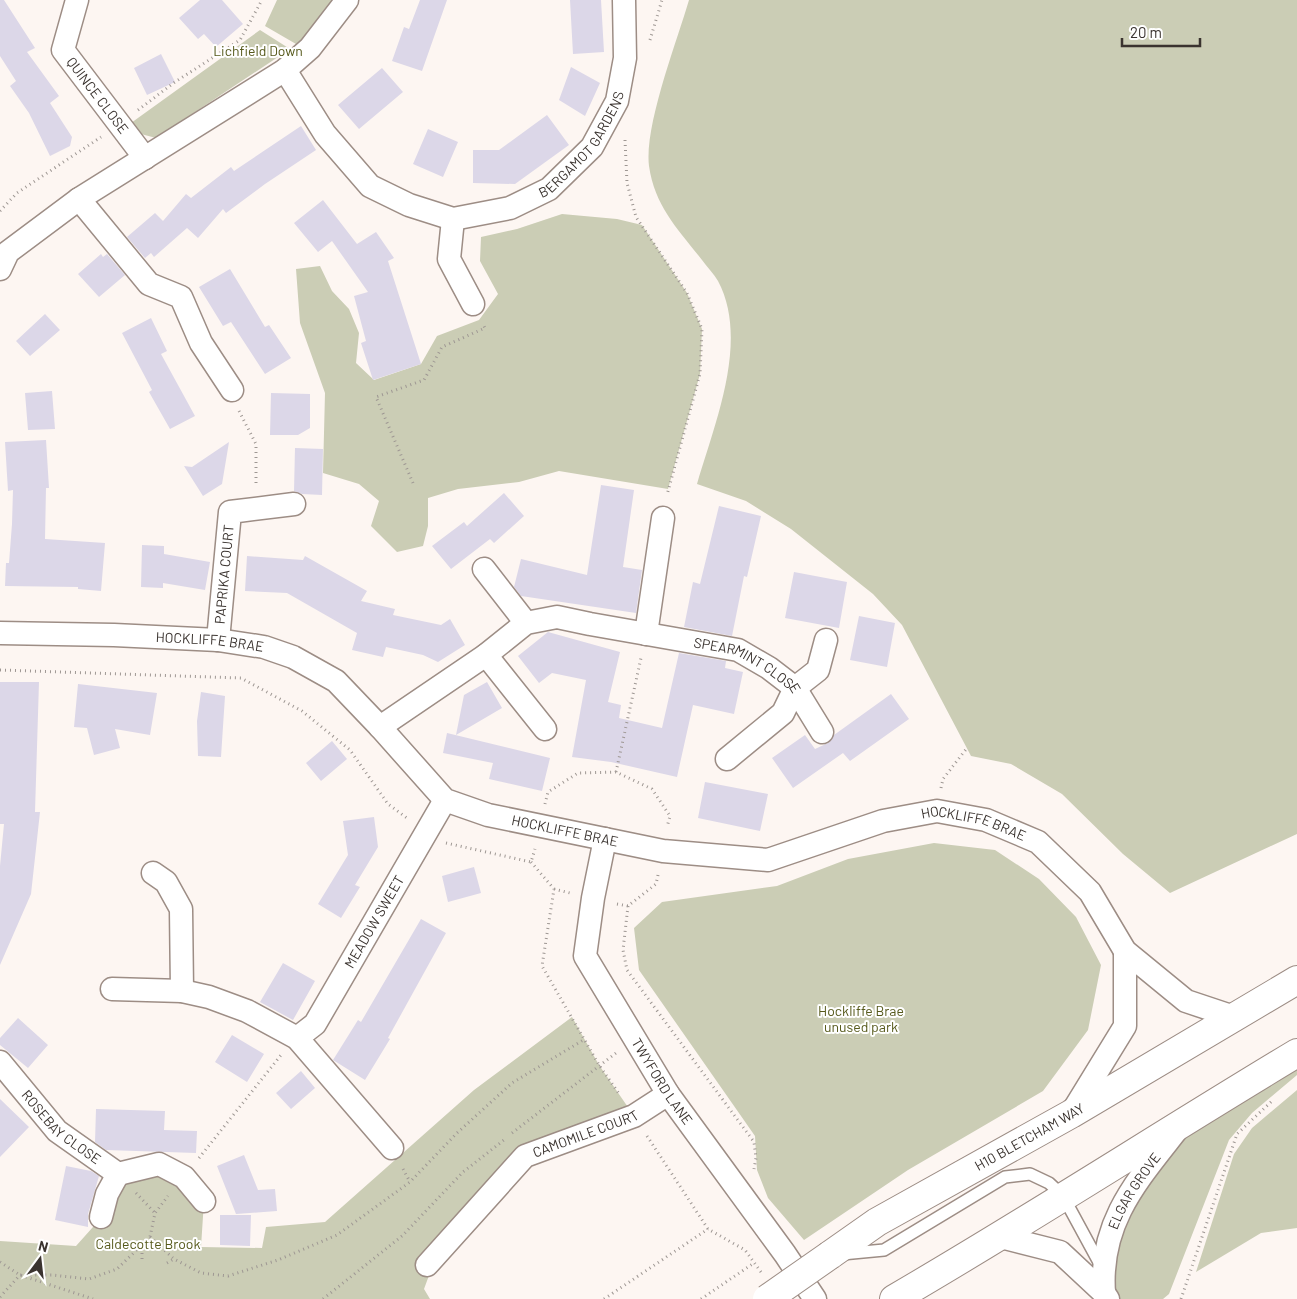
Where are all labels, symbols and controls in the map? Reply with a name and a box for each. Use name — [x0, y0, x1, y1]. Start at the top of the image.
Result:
scale bar — [1122, 15, 1200, 47]
text: 20 m — [1130, 23, 1162, 41]
park label: Lichfield Down — [213, 42, 303, 59]
street label: QUINCE CLOSE — [63, 53, 132, 137]
street label: BERGAMOT GARDENS — [536, 90, 627, 201]
street label: PAPRIKA COURT — [211, 524, 237, 625]
street label: HOCKLIFFE BRAE — [155, 628, 265, 655]
street label: SPEARMINT CLOSE — [692, 633, 805, 696]
street label: HOCKLIFFE BRAE — [919, 802, 1029, 844]
street label: HOCKLIFFE BRAE — [510, 811, 620, 850]
street label: MEADOW SWEET — [340, 872, 407, 971]
park label: Hockliffe Brae unused park — [818, 1002, 904, 1035]
street label: TWYFORD LANE — [628, 1035, 696, 1128]
street label: ROSEBAY CLOSE — [19, 1086, 104, 1167]
street label: H10 BLETCHAM WAY — [971, 1099, 1087, 1174]
street label: CAMOMILE COURT — [530, 1106, 642, 1161]
street label: ELGAR GROVE — [1104, 1149, 1164, 1232]
north arrow — [15, 1234, 65, 1284]
park label: Caldecotte Brook — [96, 1235, 201, 1252]
text: N — [37, 1237, 50, 1255]

